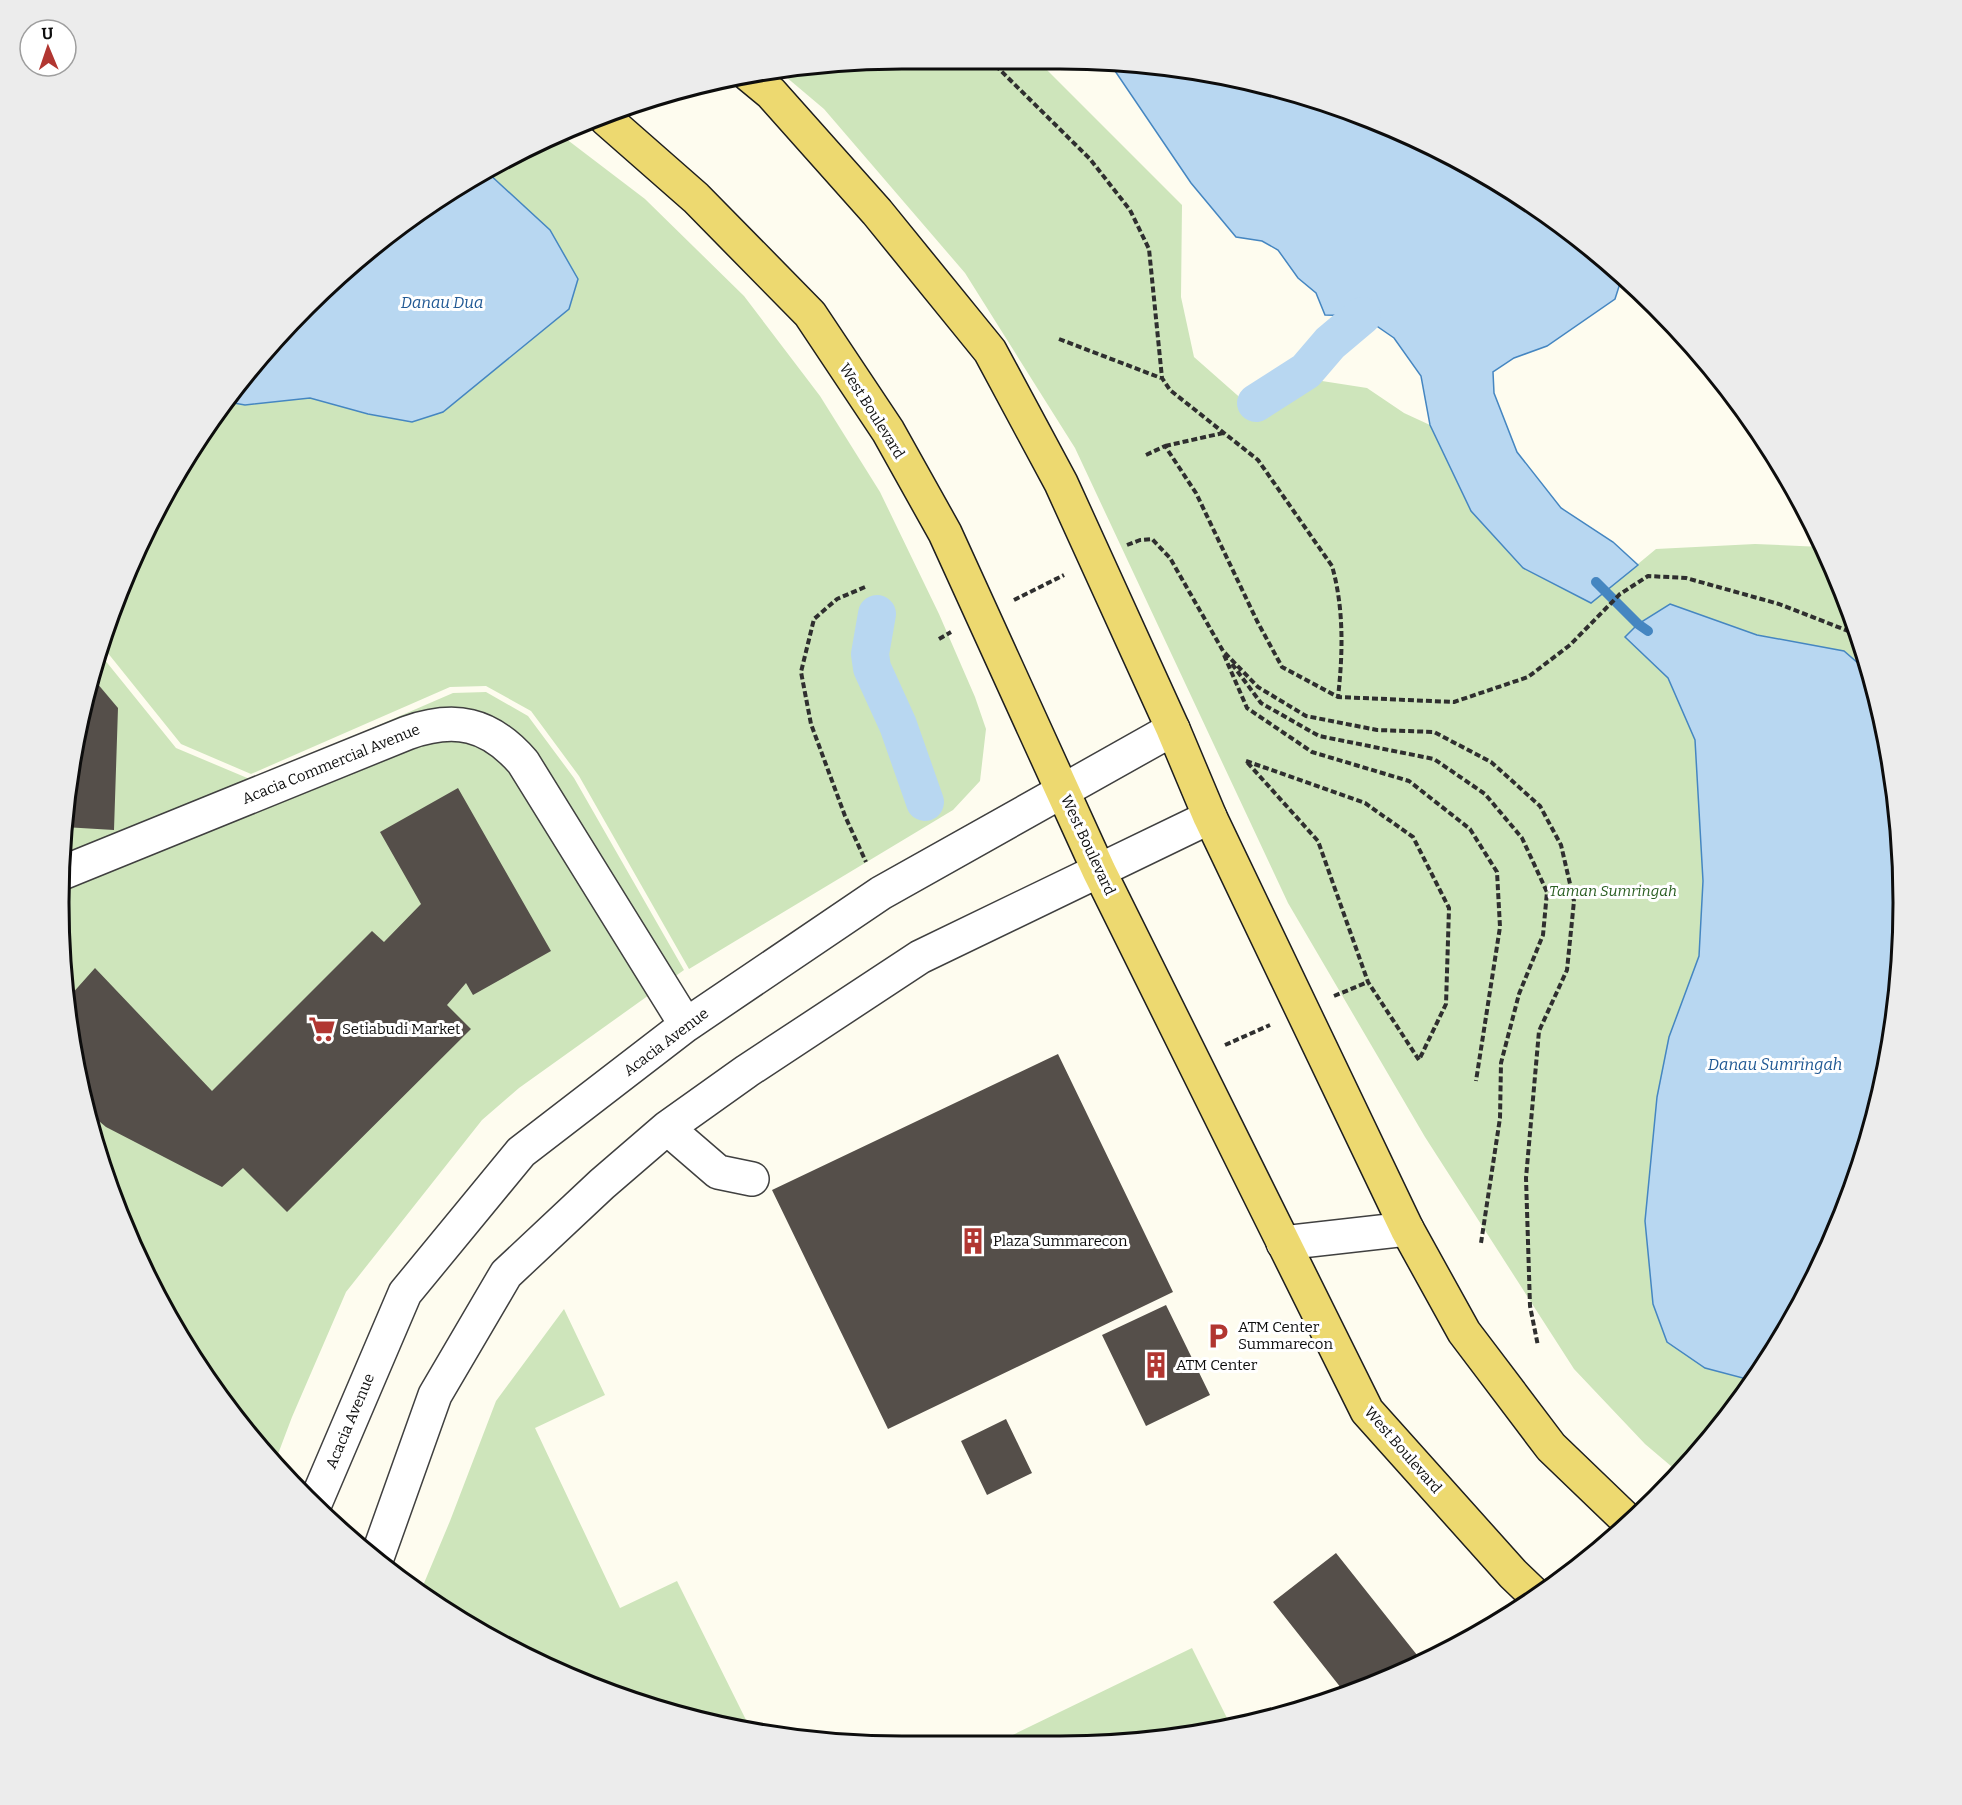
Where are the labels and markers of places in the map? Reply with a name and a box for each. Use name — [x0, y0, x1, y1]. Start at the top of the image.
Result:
supermarket icon: Setiabudi Market — [307, 1014, 337, 1044]
place label: Setiabudi Market — [342, 1020, 461, 1038]
building icon: Plaza Summarecon — [958, 1226, 988, 1256]
place label: Plaza Summarecon — [993, 1232, 1128, 1250]
place label: ATM Center Summarecon — [1238, 1318, 1333, 1353]
parking icon: ATM Center Summarecon — [1203, 1321, 1233, 1351]
building icon: ATM Center — [1141, 1350, 1171, 1380]
place label: ATM Center — [1176, 1356, 1258, 1374]

